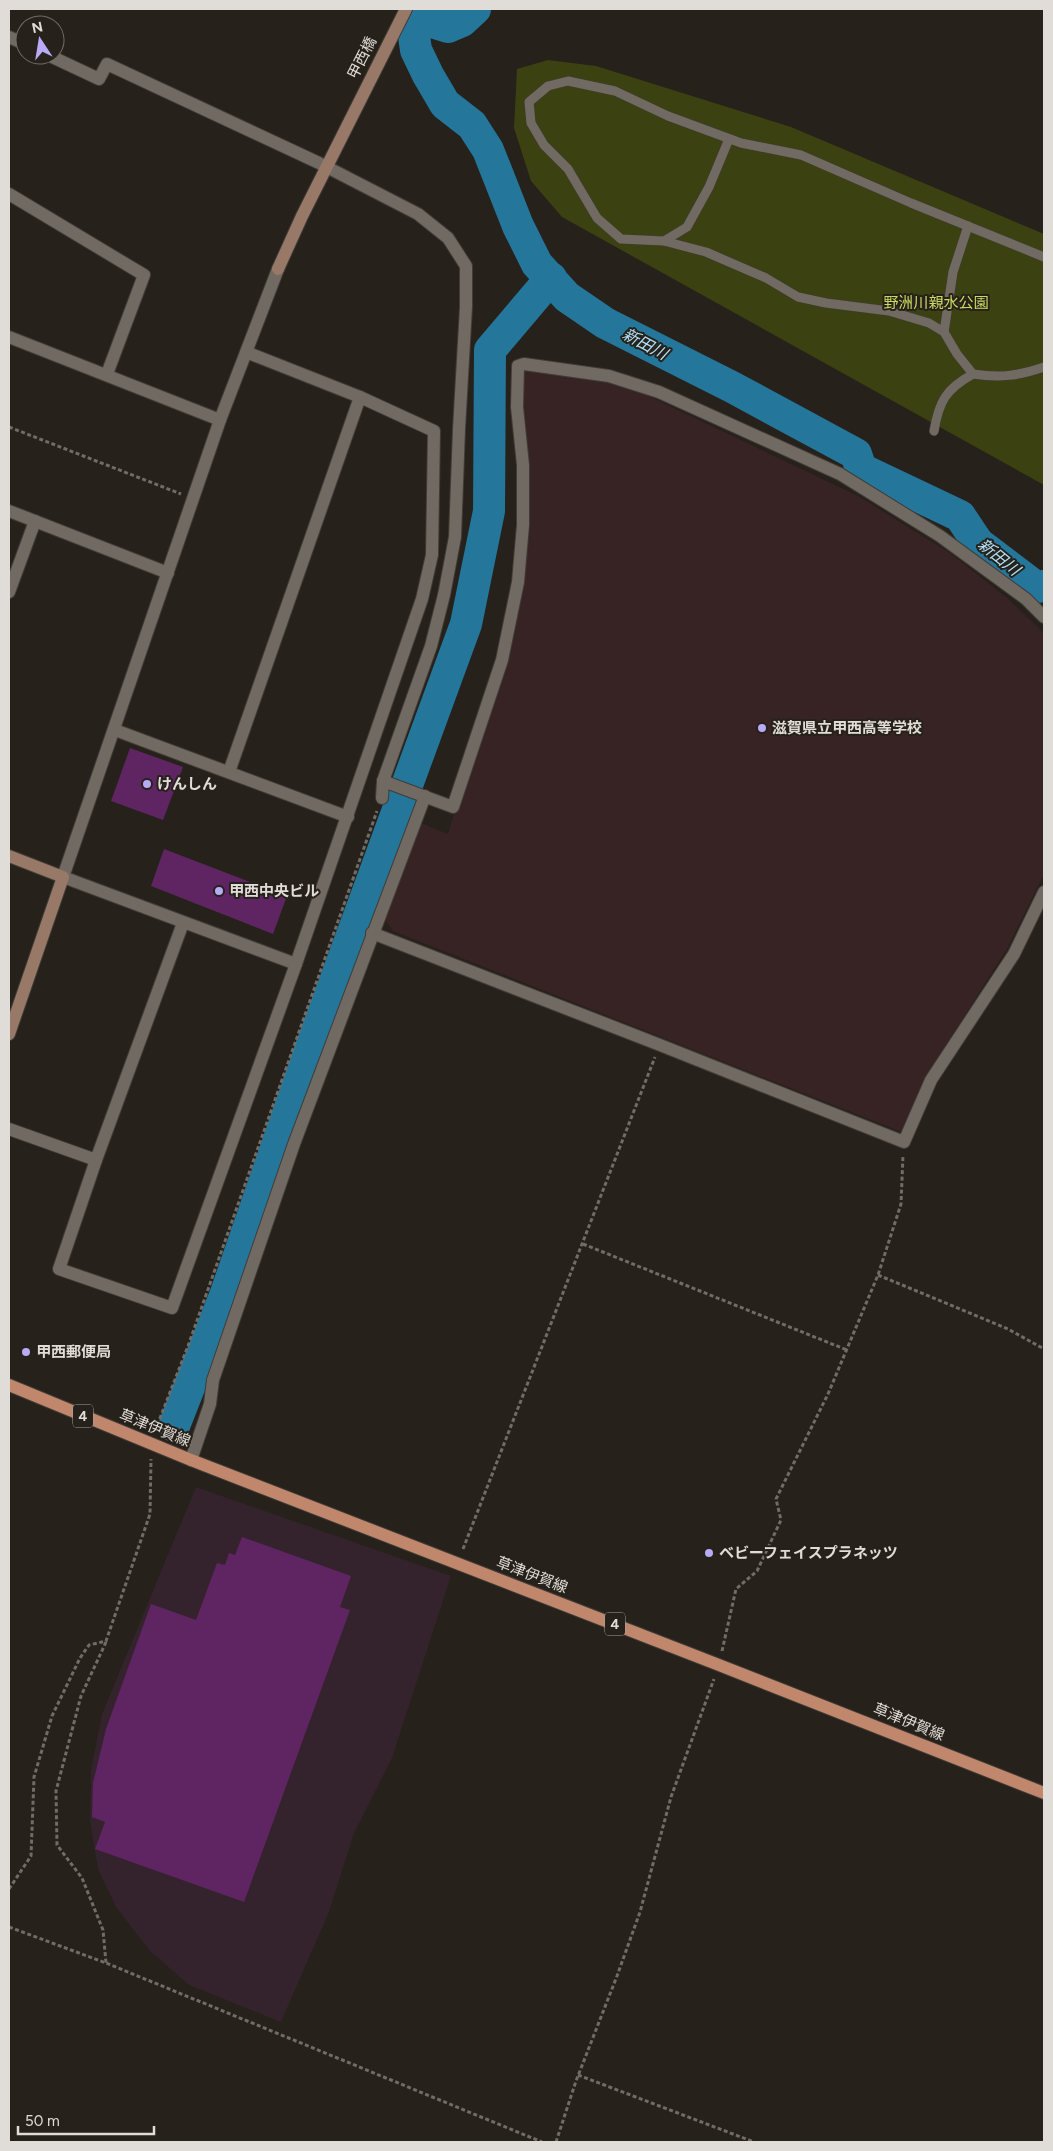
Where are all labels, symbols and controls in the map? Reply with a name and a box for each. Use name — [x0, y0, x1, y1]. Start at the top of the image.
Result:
north arrow — [15, 15, 65, 65]
text: N — [30, 18, 44, 37]
street label: 甲西橋 — [344, 34, 380, 82]
park label: 野洲川親水公園 — [883, 294, 989, 312]
water label: 新田川 — [619, 324, 672, 365]
water label: 新田川 — [974, 535, 1025, 581]
place label: 滋賀県立甲西高等学校 — [772, 719, 922, 737]
marker: 滋賀県立甲西高等学校 — [756, 722, 768, 734]
place label: けんしん — [157, 775, 217, 793]
marker: けんしん — [141, 778, 153, 790]
place label: 甲西中央ビル — [229, 882, 319, 900]
marker: 甲西中央ビル — [213, 885, 225, 897]
place label: 甲西郵便局 — [36, 1343, 111, 1361]
marker: 甲西郵便局 — [20, 1346, 32, 1358]
road number: 4 — [73, 1404, 93, 1428]
street label: 草津伊賀線 — [117, 1406, 193, 1450]
place label: ベビーフェイスプラネッツ — [719, 1544, 898, 1562]
marker: ベビーフェイスプラネッツ — [703, 1547, 715, 1559]
street label: 草津伊賀線 — [494, 1553, 570, 1597]
road number: 4 — [605, 1612, 625, 1636]
street label: 草津伊賀線 — [871, 1700, 947, 1744]
scale bar — [18, 2104, 154, 2136]
text: 50 m — [25, 2112, 60, 2130]

